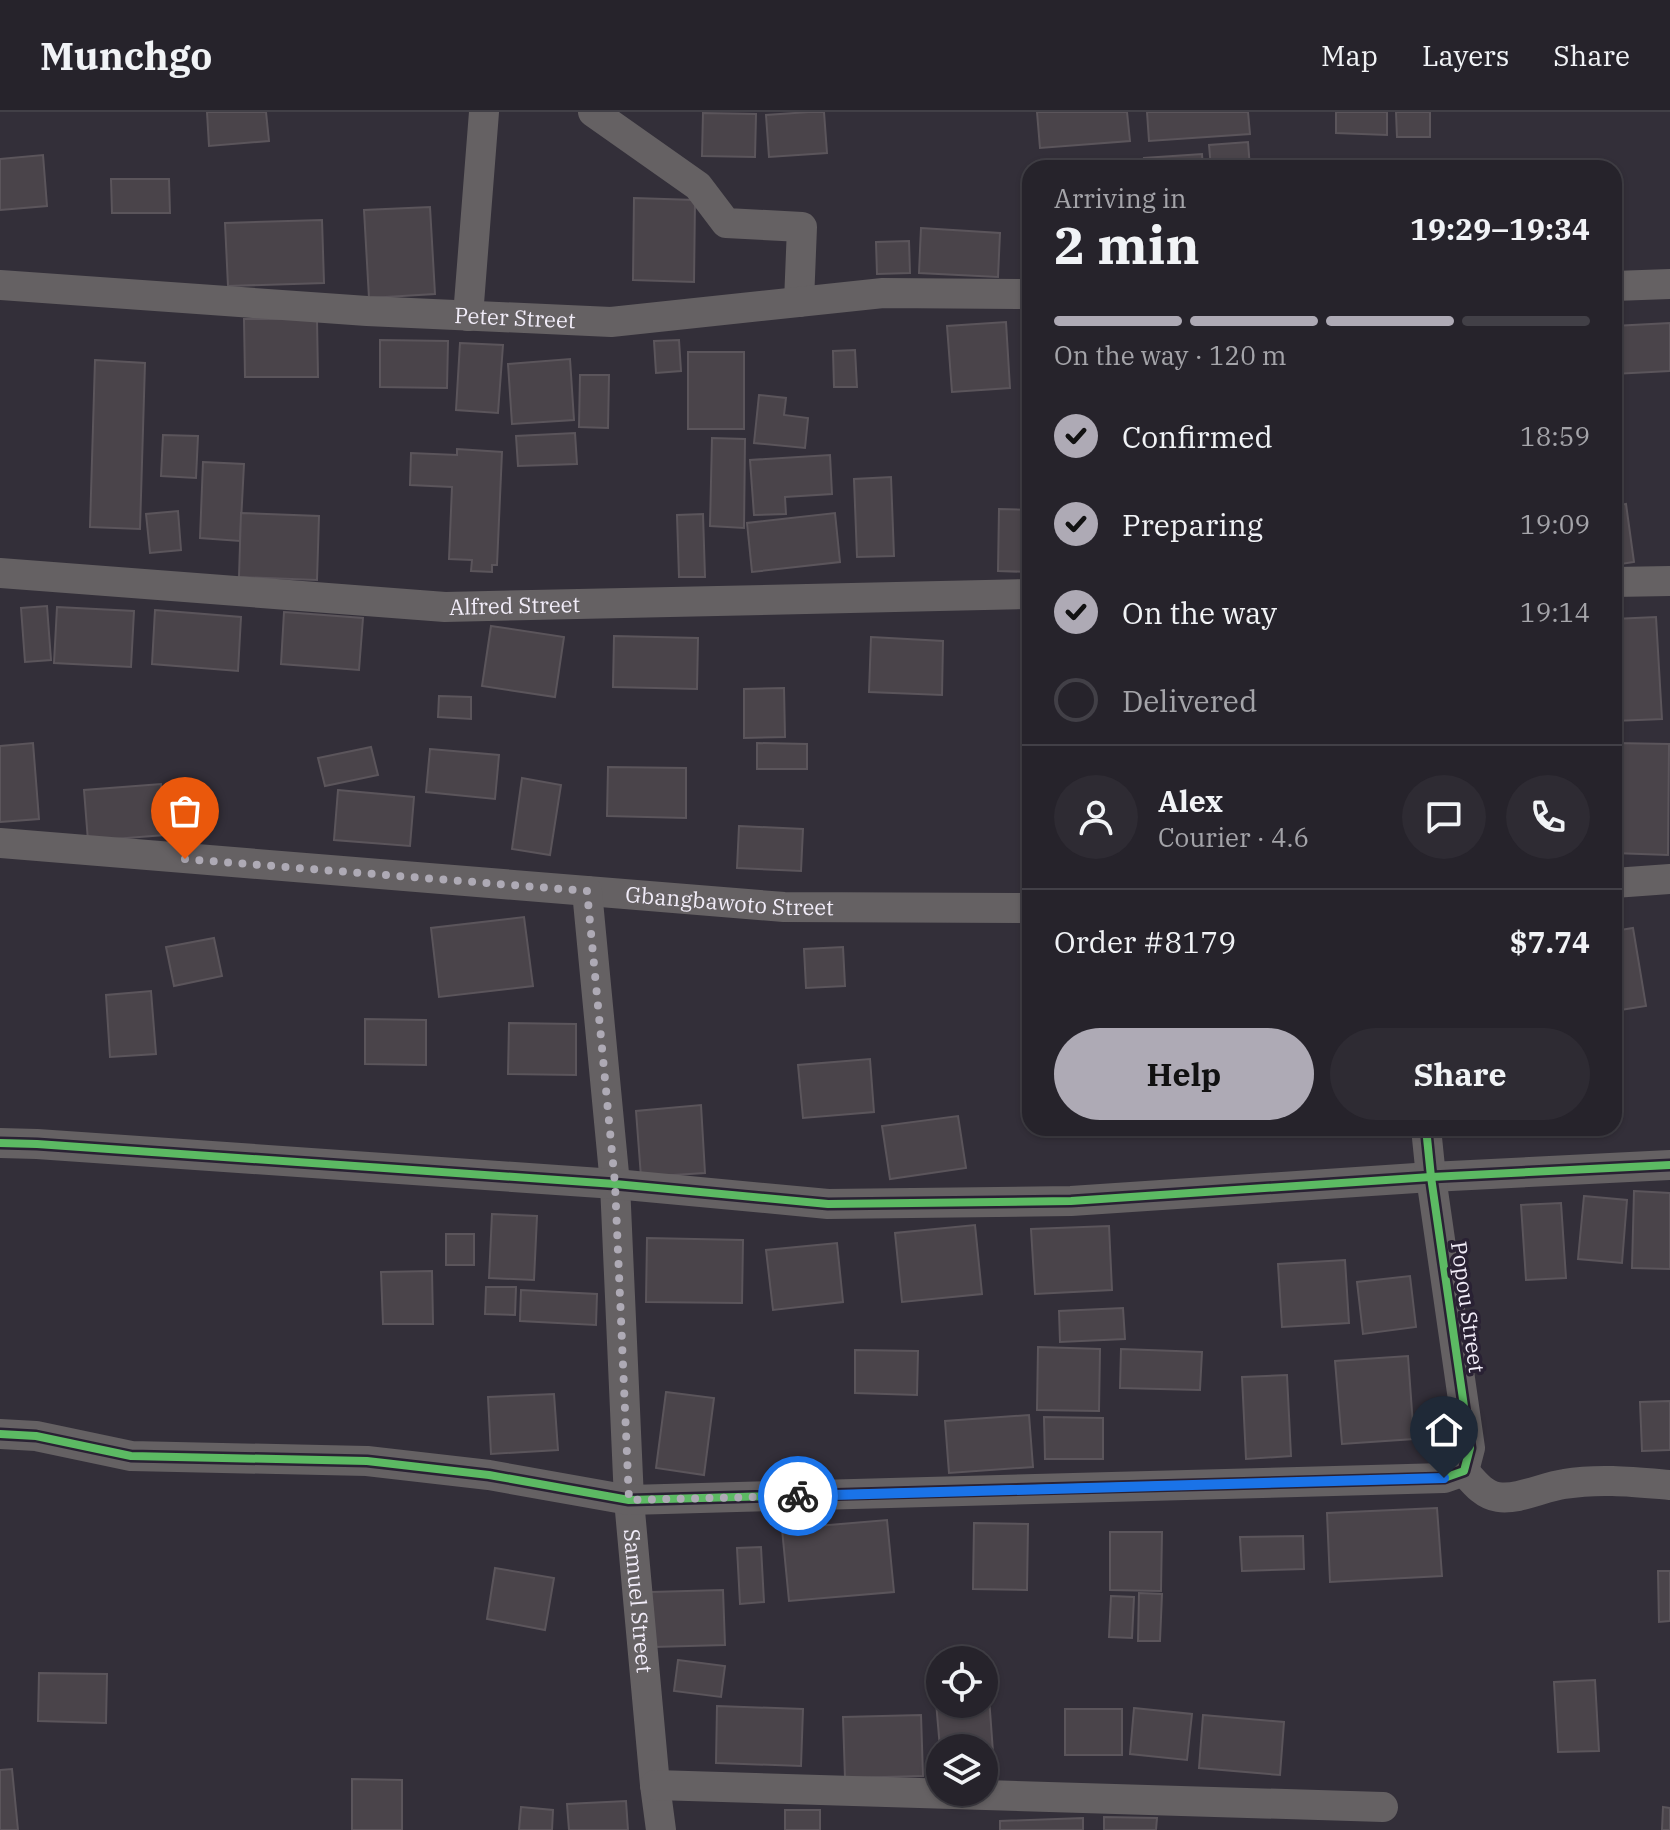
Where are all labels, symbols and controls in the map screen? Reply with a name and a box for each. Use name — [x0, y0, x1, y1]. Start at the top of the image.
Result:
text: Munchgo — [40, 31, 212, 80]
text: Map — [1321, 37, 1378, 74]
text: Layers — [1422, 37, 1509, 74]
text: Share — [1553, 37, 1630, 74]
text: Arriving in — [1054, 181, 1187, 215]
text: 19:29–19:34 — [1410, 209, 1590, 248]
text: 2 min — [1054, 211, 1200, 278]
street label: Peter Street — [454, 300, 576, 334]
text: On the way · 120 m — [1054, 338, 1287, 372]
icon: check — [1054, 414, 1098, 458]
text: Confirmed — [1122, 417, 1273, 456]
text: 18:59 — [1520, 419, 1590, 453]
icon: check — [1054, 502, 1098, 546]
text: Preparing — [1122, 505, 1263, 544]
text: 19:09 — [1520, 507, 1590, 541]
street label: Alfred Street — [449, 589, 581, 621]
icon: check — [1054, 590, 1098, 634]
text: On the way — [1122, 593, 1277, 632]
text: 19:14 — [1520, 595, 1590, 629]
text: Delivered — [1122, 681, 1257, 720]
button: person — [1054, 775, 1138, 859]
button: chat — [1402, 775, 1486, 859]
button: phone — [1506, 775, 1590, 859]
pin — [151, 777, 219, 859]
text: Alex — [1158, 781, 1223, 820]
icon: bag — [163, 789, 207, 833]
text: Courier · 4.6 — [1158, 820, 1309, 854]
street label: Gbangbawoto Street — [624, 879, 834, 921]
text: Order #8179 — [1054, 922, 1236, 961]
text: $7.74 — [1510, 922, 1590, 961]
button: Help — [1054, 1028, 1314, 1120]
button: Share — [1330, 1028, 1590, 1120]
street label: Popou Street — [1445, 1239, 1492, 1375]
pin — [1410, 1396, 1478, 1478]
icon: home — [1422, 1408, 1466, 1452]
courier — [758, 1456, 838, 1536]
icon: bike — [776, 1474, 820, 1518]
street label: Samuel Street — [618, 1527, 660, 1675]
map controls — [926, 1646, 998, 1806]
button: locate — [926, 1646, 998, 1718]
button: layers — [926, 1734, 998, 1806]

